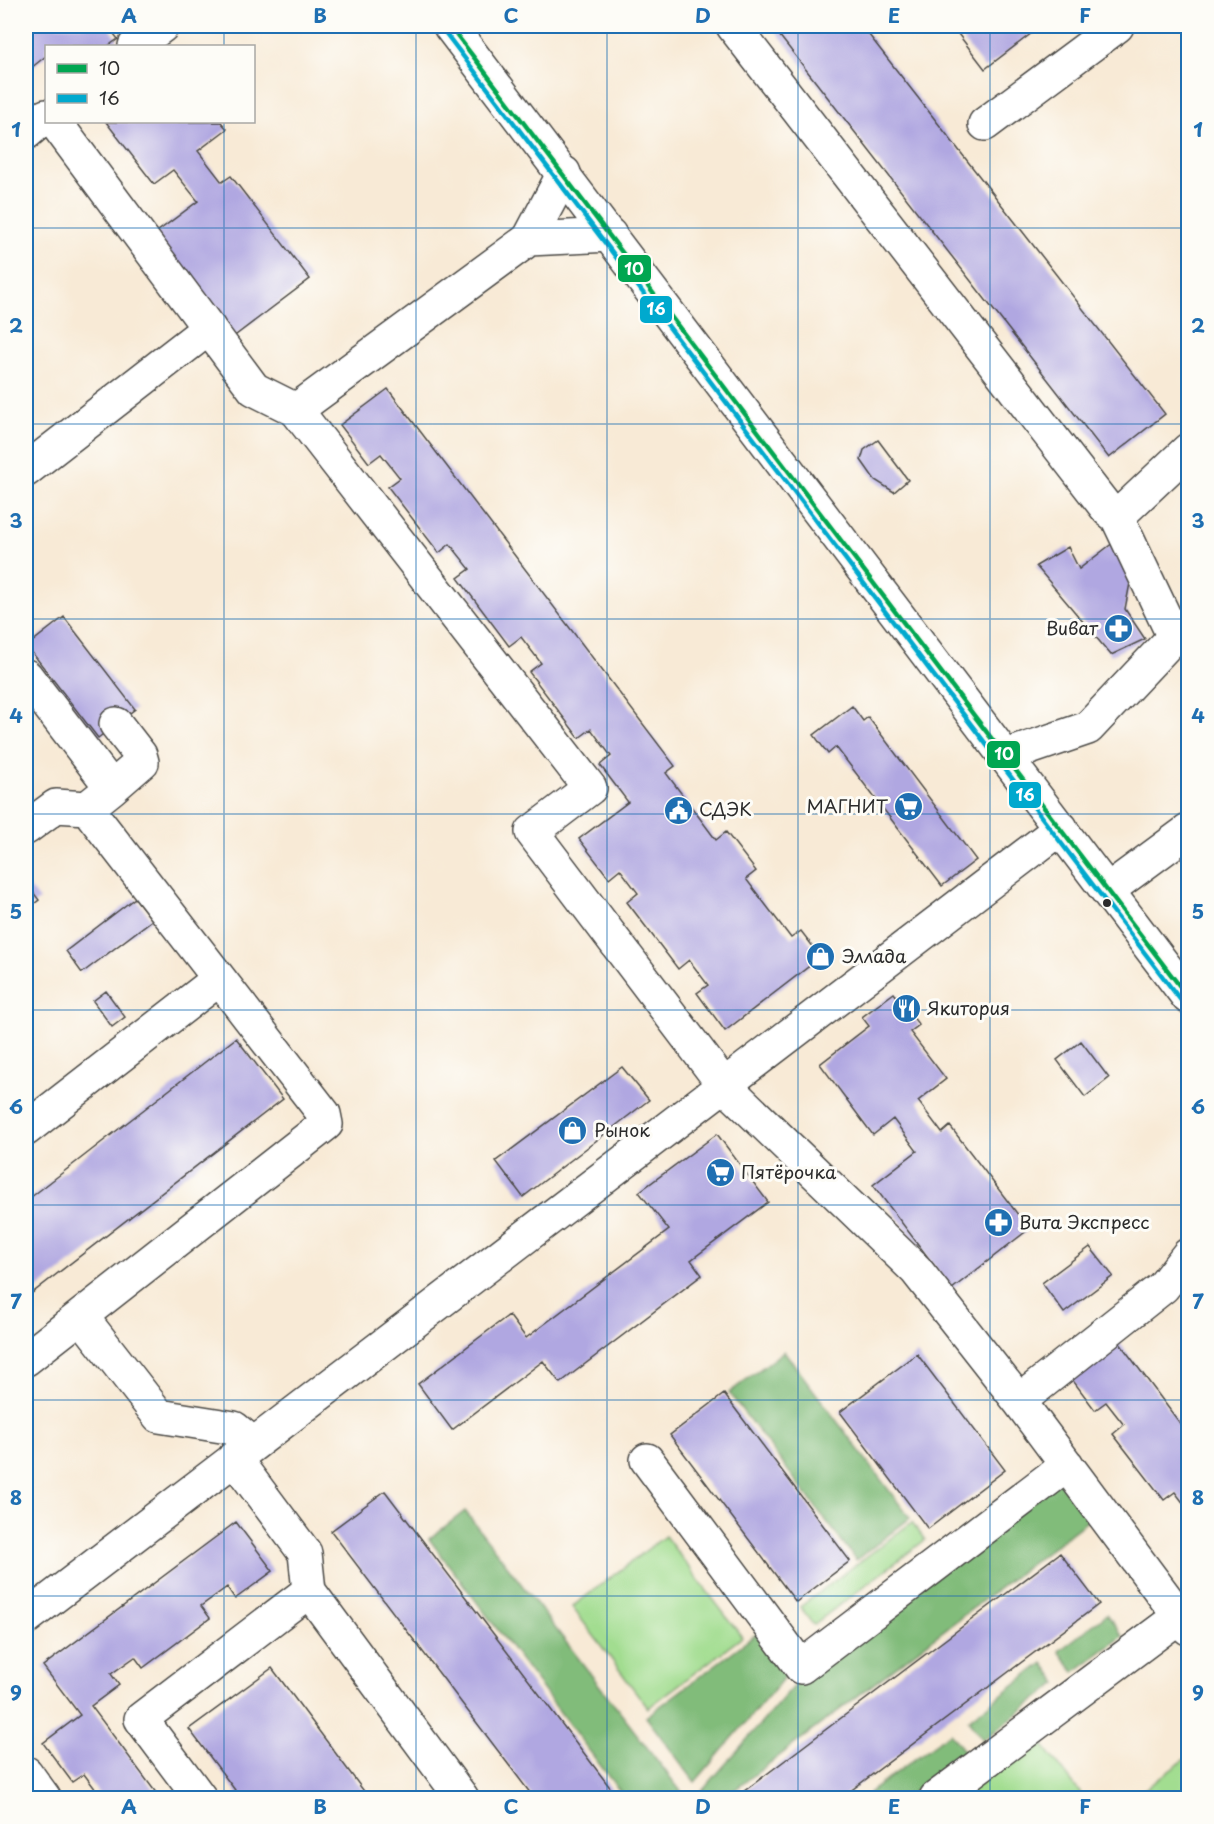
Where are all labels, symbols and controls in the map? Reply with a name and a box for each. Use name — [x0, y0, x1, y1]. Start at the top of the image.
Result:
text: A — [121, 0, 137, 30]
text: B — [313, 0, 327, 30]
text: C — [503, 0, 519, 30]
text: D — [695, 0, 711, 30]
text: E — [888, 0, 900, 30]
text: F — [1079, 0, 1091, 30]
legend — [45, 45, 255, 123]
text: 10 — [99, 54, 120, 81]
text: 16 — [99, 84, 120, 111]
text: 1 — [11, 114, 21, 144]
text: 1 — [1193, 114, 1203, 144]
line badge: 10 — [617, 254, 652, 283]
text: 10 — [624, 256, 644, 280]
line badge: 16 — [639, 295, 673, 324]
text: 16 — [647, 296, 665, 320]
text: 2 — [9, 310, 23, 340]
text: 2 — [1191, 310, 1205, 340]
text: 3 — [9, 505, 23, 535]
text: 3 — [1191, 505, 1205, 535]
pharmacy icon: Виват — [1103, 613, 1135, 645]
place label: Виват — [1046, 614, 1099, 641]
text: 4 — [9, 700, 23, 730]
text: 4 — [1191, 700, 1205, 730]
line badge: 10 — [986, 740, 1021, 769]
text: 10 — [994, 741, 1014, 765]
line badge: 16 — [1008, 781, 1042, 809]
text: 16 — [1016, 782, 1034, 806]
supermarket icon: МАГНИТ — [893, 791, 925, 823]
place label: МАГНИТ — [806, 792, 889, 819]
public building icon: СДЭК — [662, 794, 694, 826]
place label: СДЭК — [699, 795, 752, 822]
text: 5 — [10, 896, 22, 926]
text: 5 — [1192, 896, 1204, 926]
unlabelled marker — [1101, 897, 1113, 909]
shop icon: Эллада — [805, 941, 837, 973]
place label: Эллада — [842, 942, 907, 969]
restaurant icon: Якитория — [890, 993, 922, 1025]
place label: Якитория — [927, 994, 1010, 1021]
text: 6 — [9, 1091, 23, 1121]
text: 6 — [1191, 1091, 1205, 1121]
shop icon: Рынок — [557, 1115, 589, 1147]
place label: Рынок — [594, 1116, 650, 1143]
supermarket icon: Пятёрочка — [704, 1157, 736, 1189]
place label: Пятёрочка — [741, 1158, 837, 1185]
pharmacy icon: Вита Экспресс — [982, 1207, 1014, 1239]
place label: Вита Экспресс — [1019, 1208, 1150, 1235]
text: 7 — [10, 1286, 22, 1316]
text: 7 — [1192, 1286, 1204, 1316]
text: 8 — [10, 1482, 22, 1512]
text: 8 — [1192, 1482, 1204, 1512]
text: 9 — [10, 1677, 22, 1707]
text: 9 — [1192, 1677, 1204, 1707]
text: A — [121, 1791, 137, 1821]
text: B — [313, 1791, 327, 1821]
text: C — [503, 1791, 519, 1821]
text: D — [695, 1791, 711, 1821]
text: E — [888, 1791, 900, 1821]
text: F — [1079, 1791, 1091, 1821]

